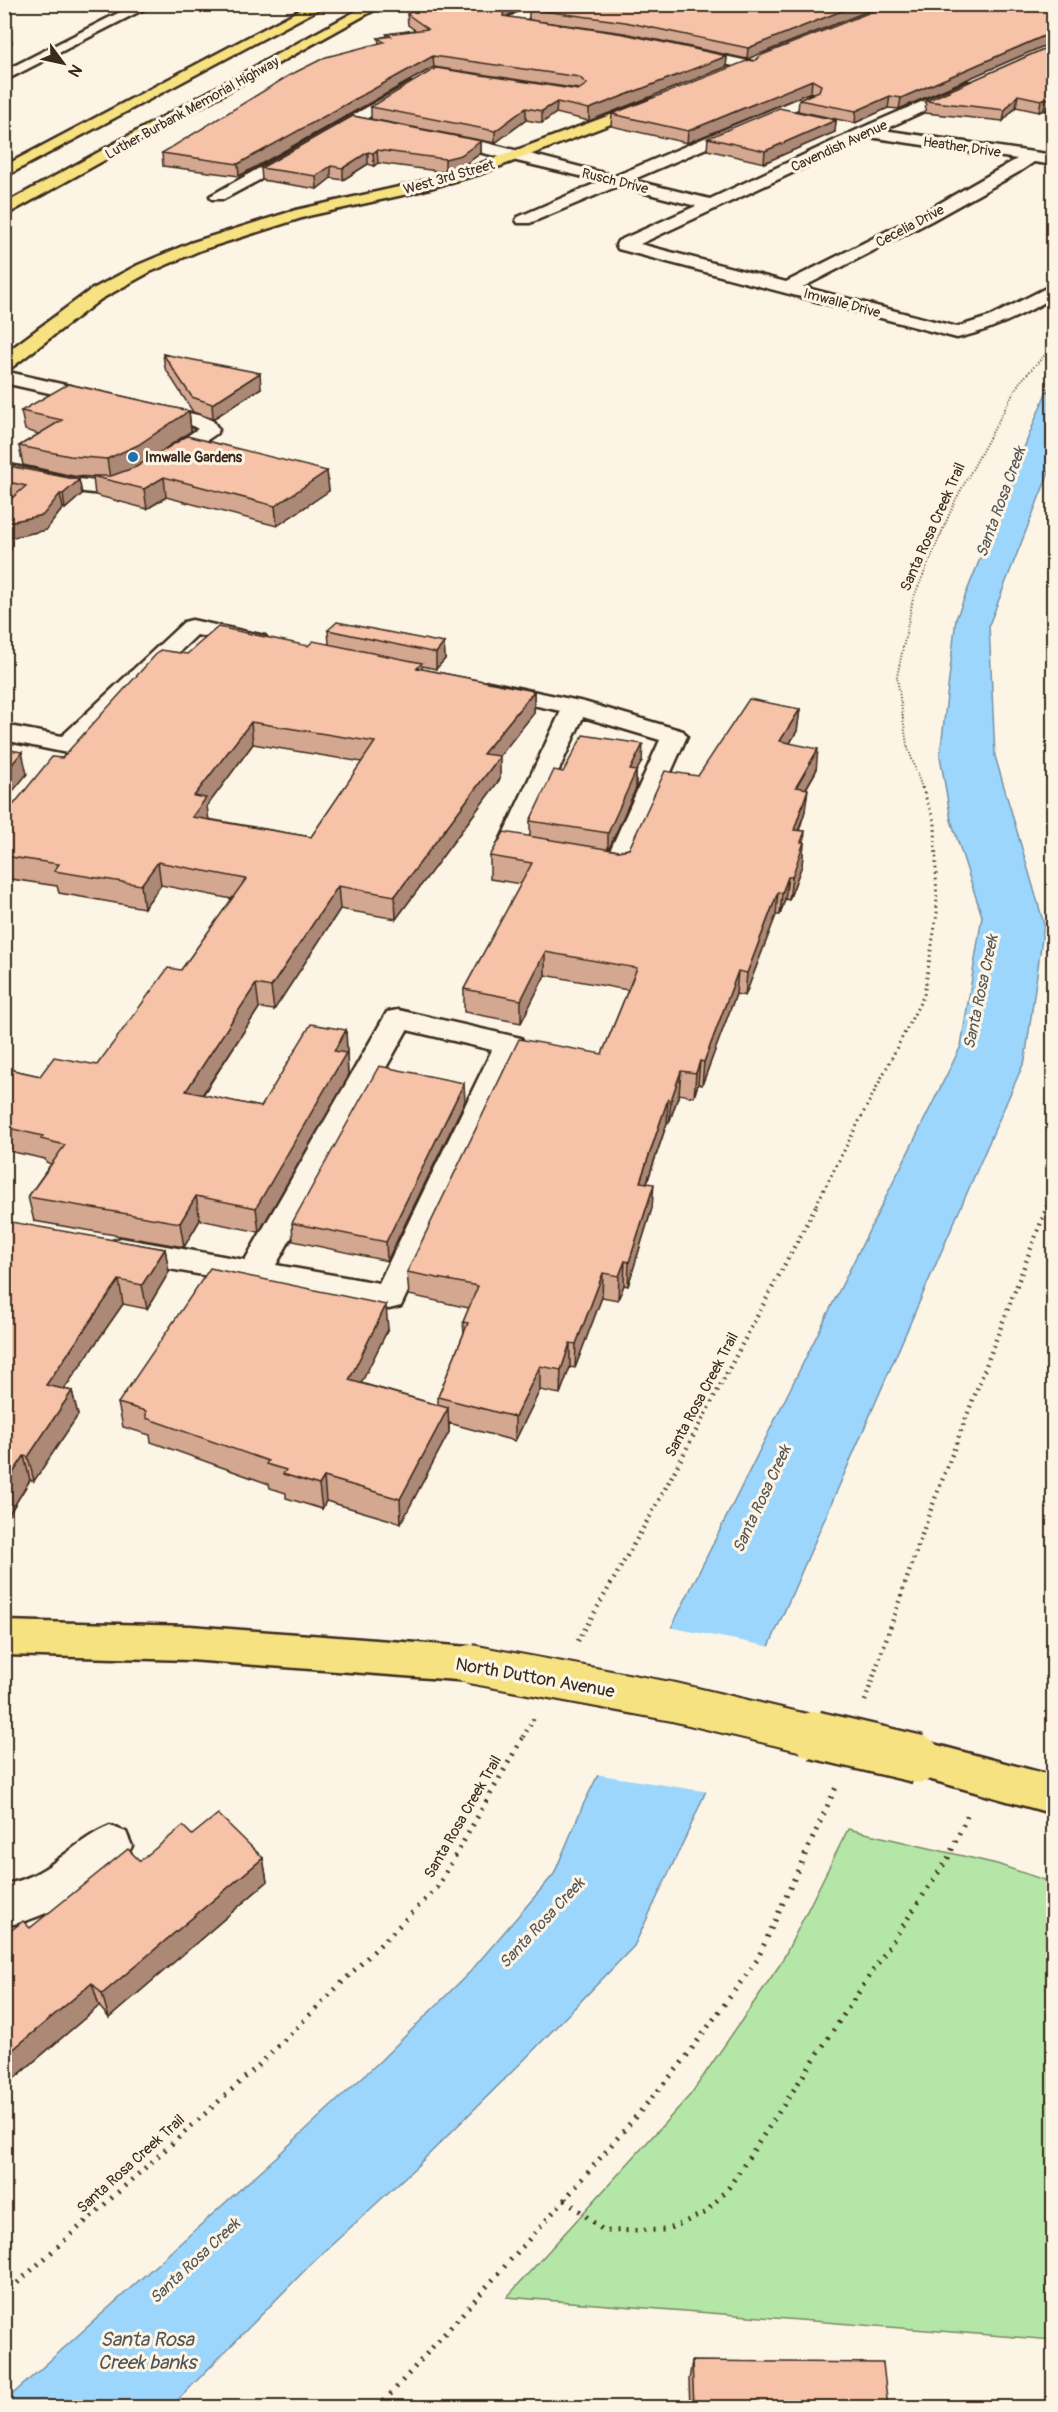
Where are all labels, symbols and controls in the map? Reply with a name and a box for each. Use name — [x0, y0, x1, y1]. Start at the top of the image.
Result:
north arrow — [33, 33, 93, 93]
street label: Luther Burbank Memorial Highway — [102, 53, 282, 163]
text: N — [63, 61, 86, 81]
street label: Cavendish Avenue — [788, 116, 890, 176]
street label: Heather Drive — [922, 133, 1002, 161]
street label: West 3rd Street — [401, 156, 497, 198]
street label: Rusch Drive — [580, 165, 650, 197]
street label: Cecelia Drive — [873, 201, 947, 251]
street label: Imwalle Drive — [802, 285, 882, 321]
water label: Santa Rosa Creek — [972, 443, 1031, 560]
place label: Imwalle Gardens — [145, 449, 243, 466]
marker: Imwalle Gardens — [126, 450, 140, 464]
street label: Santa Rosa Creek Trail — [896, 460, 970, 594]
water label: Santa Rosa Creek — [959, 932, 1003, 1051]
street label: Santa Rosa Creek Trail — [661, 1329, 743, 1461]
water label: Santa Rosa Creek — [728, 1441, 796, 1556]
street label: North Dutton Avenue — [454, 1653, 617, 1703]
street label: Santa Rosa Creek Trail — [420, 1752, 506, 1882]
water label: Santa Rosa Creek — [495, 1873, 590, 1972]
street label: Santa Rosa Creek Trail — [73, 2111, 189, 2217]
water label: Santa Rosa Creek — [146, 2213, 245, 2308]
water label: Santa Rosa Creek banks — [98, 2327, 198, 2375]

